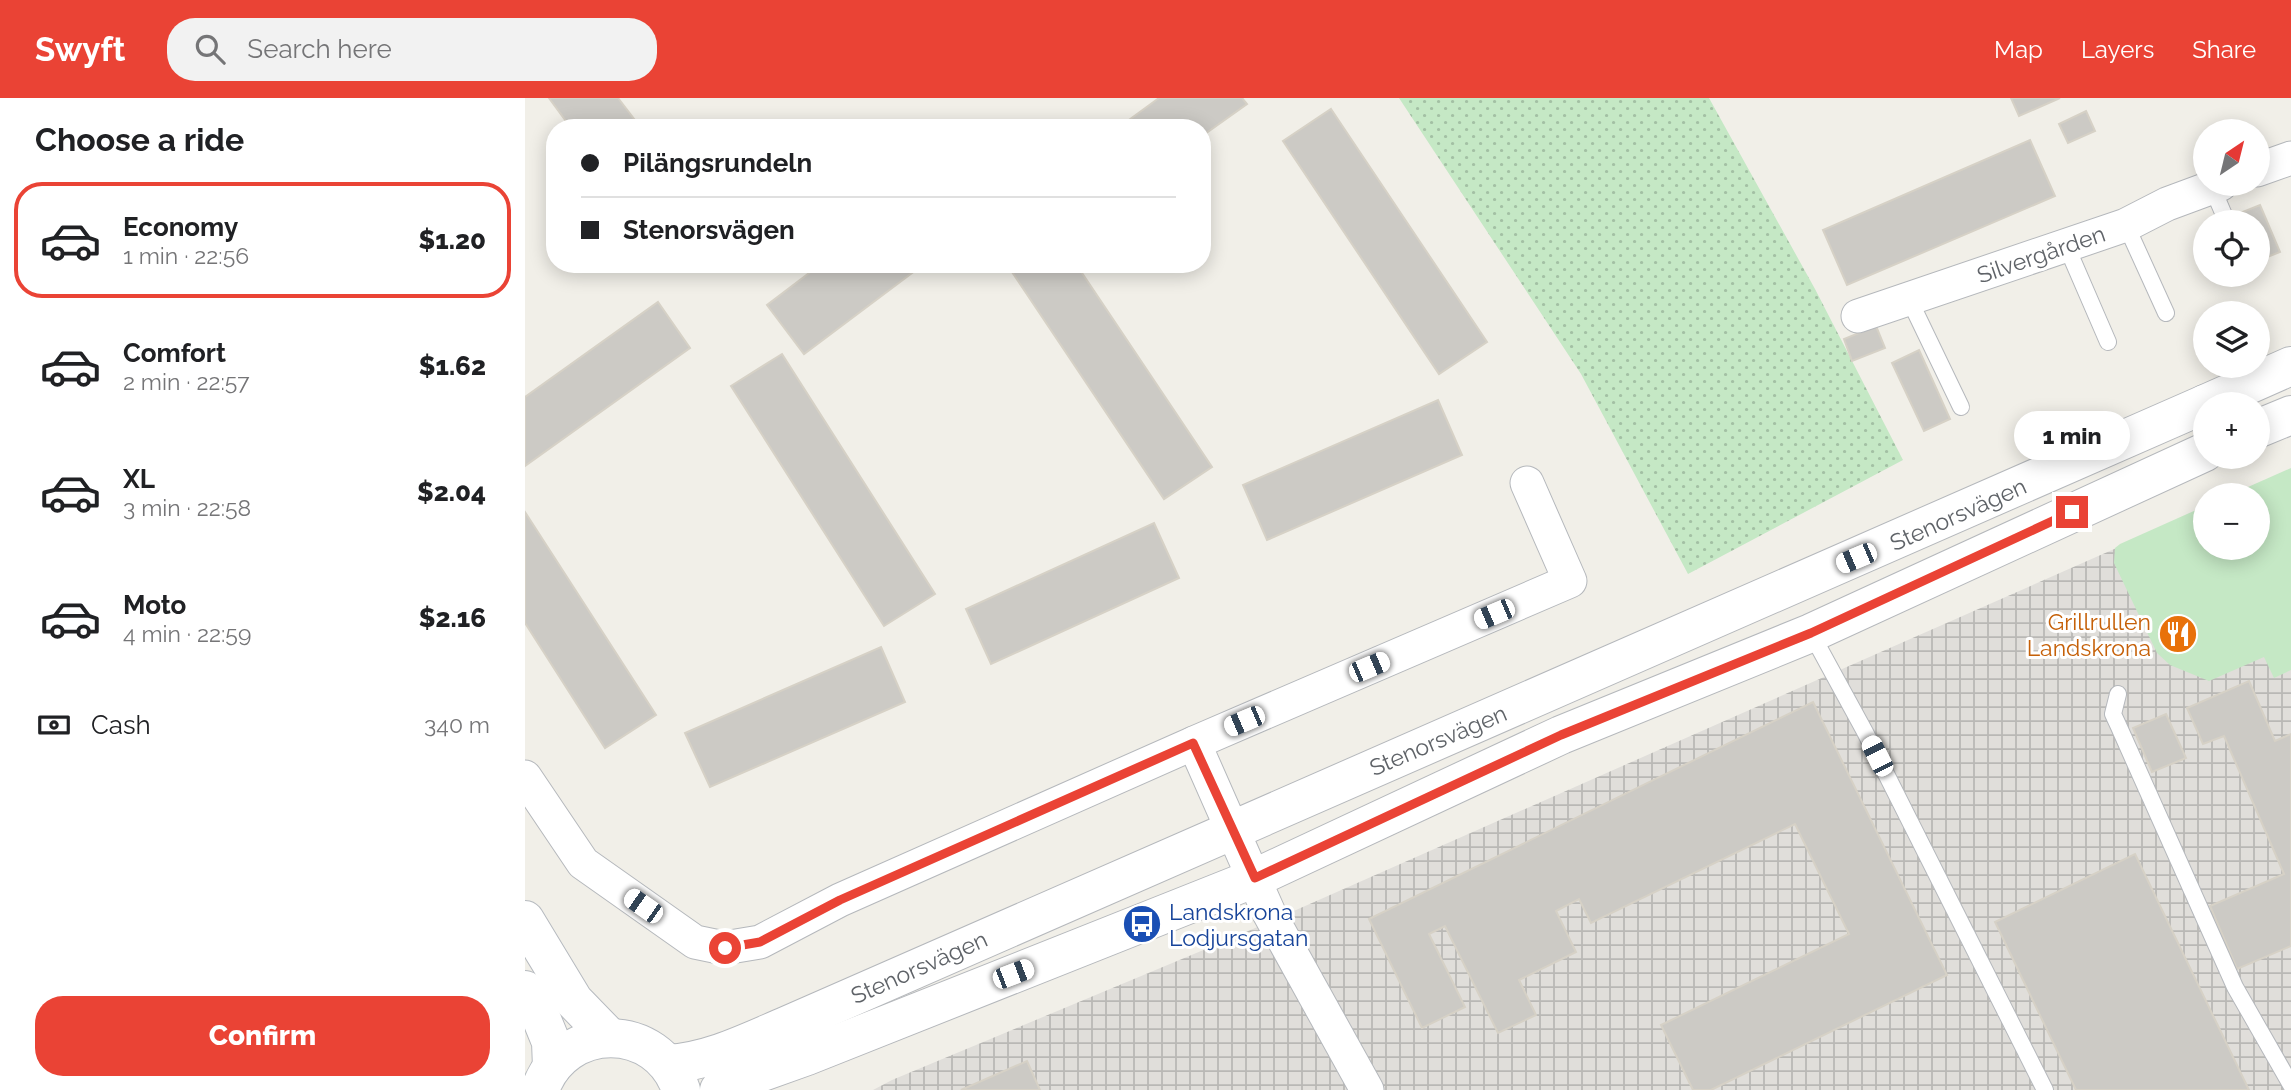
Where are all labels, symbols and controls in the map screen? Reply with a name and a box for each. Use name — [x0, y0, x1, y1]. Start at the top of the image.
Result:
search box — [167, 18, 657, 81]
text: Swyft — [35, 30, 125, 69]
icon: search — [191, 30, 229, 68]
text: Search here — [247, 34, 392, 64]
text: Map — [1994, 35, 2043, 64]
text: Layers — [2081, 35, 2154, 64]
text: Share — [2192, 35, 2256, 64]
north arrow — [2193, 119, 2270, 196]
map controls — [2193, 119, 2270, 560]
text: Choose a ride — [35, 121, 244, 158]
text: Pilängsrundeln — [623, 148, 812, 178]
icon: car — [39, 209, 102, 272]
button: locate — [2193, 210, 2270, 287]
text: Economy — [123, 212, 238, 242]
text: Stenorsvägen — [623, 215, 795, 245]
street label: Silvergården — [1973, 219, 2109, 289]
text: $1.20 — [419, 225, 486, 255]
text: 1 min · 22:56 — [123, 242, 249, 269]
button: layers — [2193, 301, 2270, 378]
icon: car — [39, 335, 102, 398]
text: Comfort — [123, 338, 226, 368]
text: $1.62 — [419, 351, 486, 381]
text: 2 min · 22:57 — [123, 368, 250, 395]
button: + — [2193, 392, 2270, 469]
callout: 1 min — [2014, 410, 2130, 460]
text: 1 min — [2042, 422, 2102, 449]
icon: car — [39, 461, 102, 524]
text: XL — [123, 464, 155, 494]
street label: Stenorsvägen — [1886, 472, 2030, 556]
text: $2.04 — [417, 477, 486, 507]
button: − — [2193, 483, 2270, 560]
text: 3 min · 22:58 — [123, 494, 251, 521]
route end — [2056, 496, 2088, 528]
car — [1833, 540, 1880, 576]
icon: car — [39, 587, 102, 650]
text: Moto — [123, 590, 186, 620]
car — [1471, 596, 1518, 632]
text: $2.16 — [419, 603, 486, 633]
place label: Grillrullen Landskrona — [2027, 608, 2151, 661]
restaurant icon: Grillrullen Landskrona — [2157, 613, 2199, 655]
text: 4 min · 22:59 — [123, 620, 251, 647]
car — [1346, 649, 1393, 685]
street label: Stenorsvägen — [1365, 699, 1511, 781]
car — [1221, 703, 1268, 739]
icon: cash — [35, 706, 73, 744]
text: Cash — [91, 710, 151, 740]
text: 340 m — [424, 711, 490, 738]
car — [1859, 733, 1896, 779]
car — [620, 885, 667, 927]
place label: Landskrona Lodjursgatan — [1169, 898, 1308, 951]
bus stop icon: Landskrona Lodjursgatan — [1121, 903, 1163, 945]
street label: Stenorsvägen — [847, 925, 991, 1009]
route start — [709, 932, 741, 964]
car — [990, 957, 1037, 991]
button: Confirm — [35, 996, 490, 1076]

